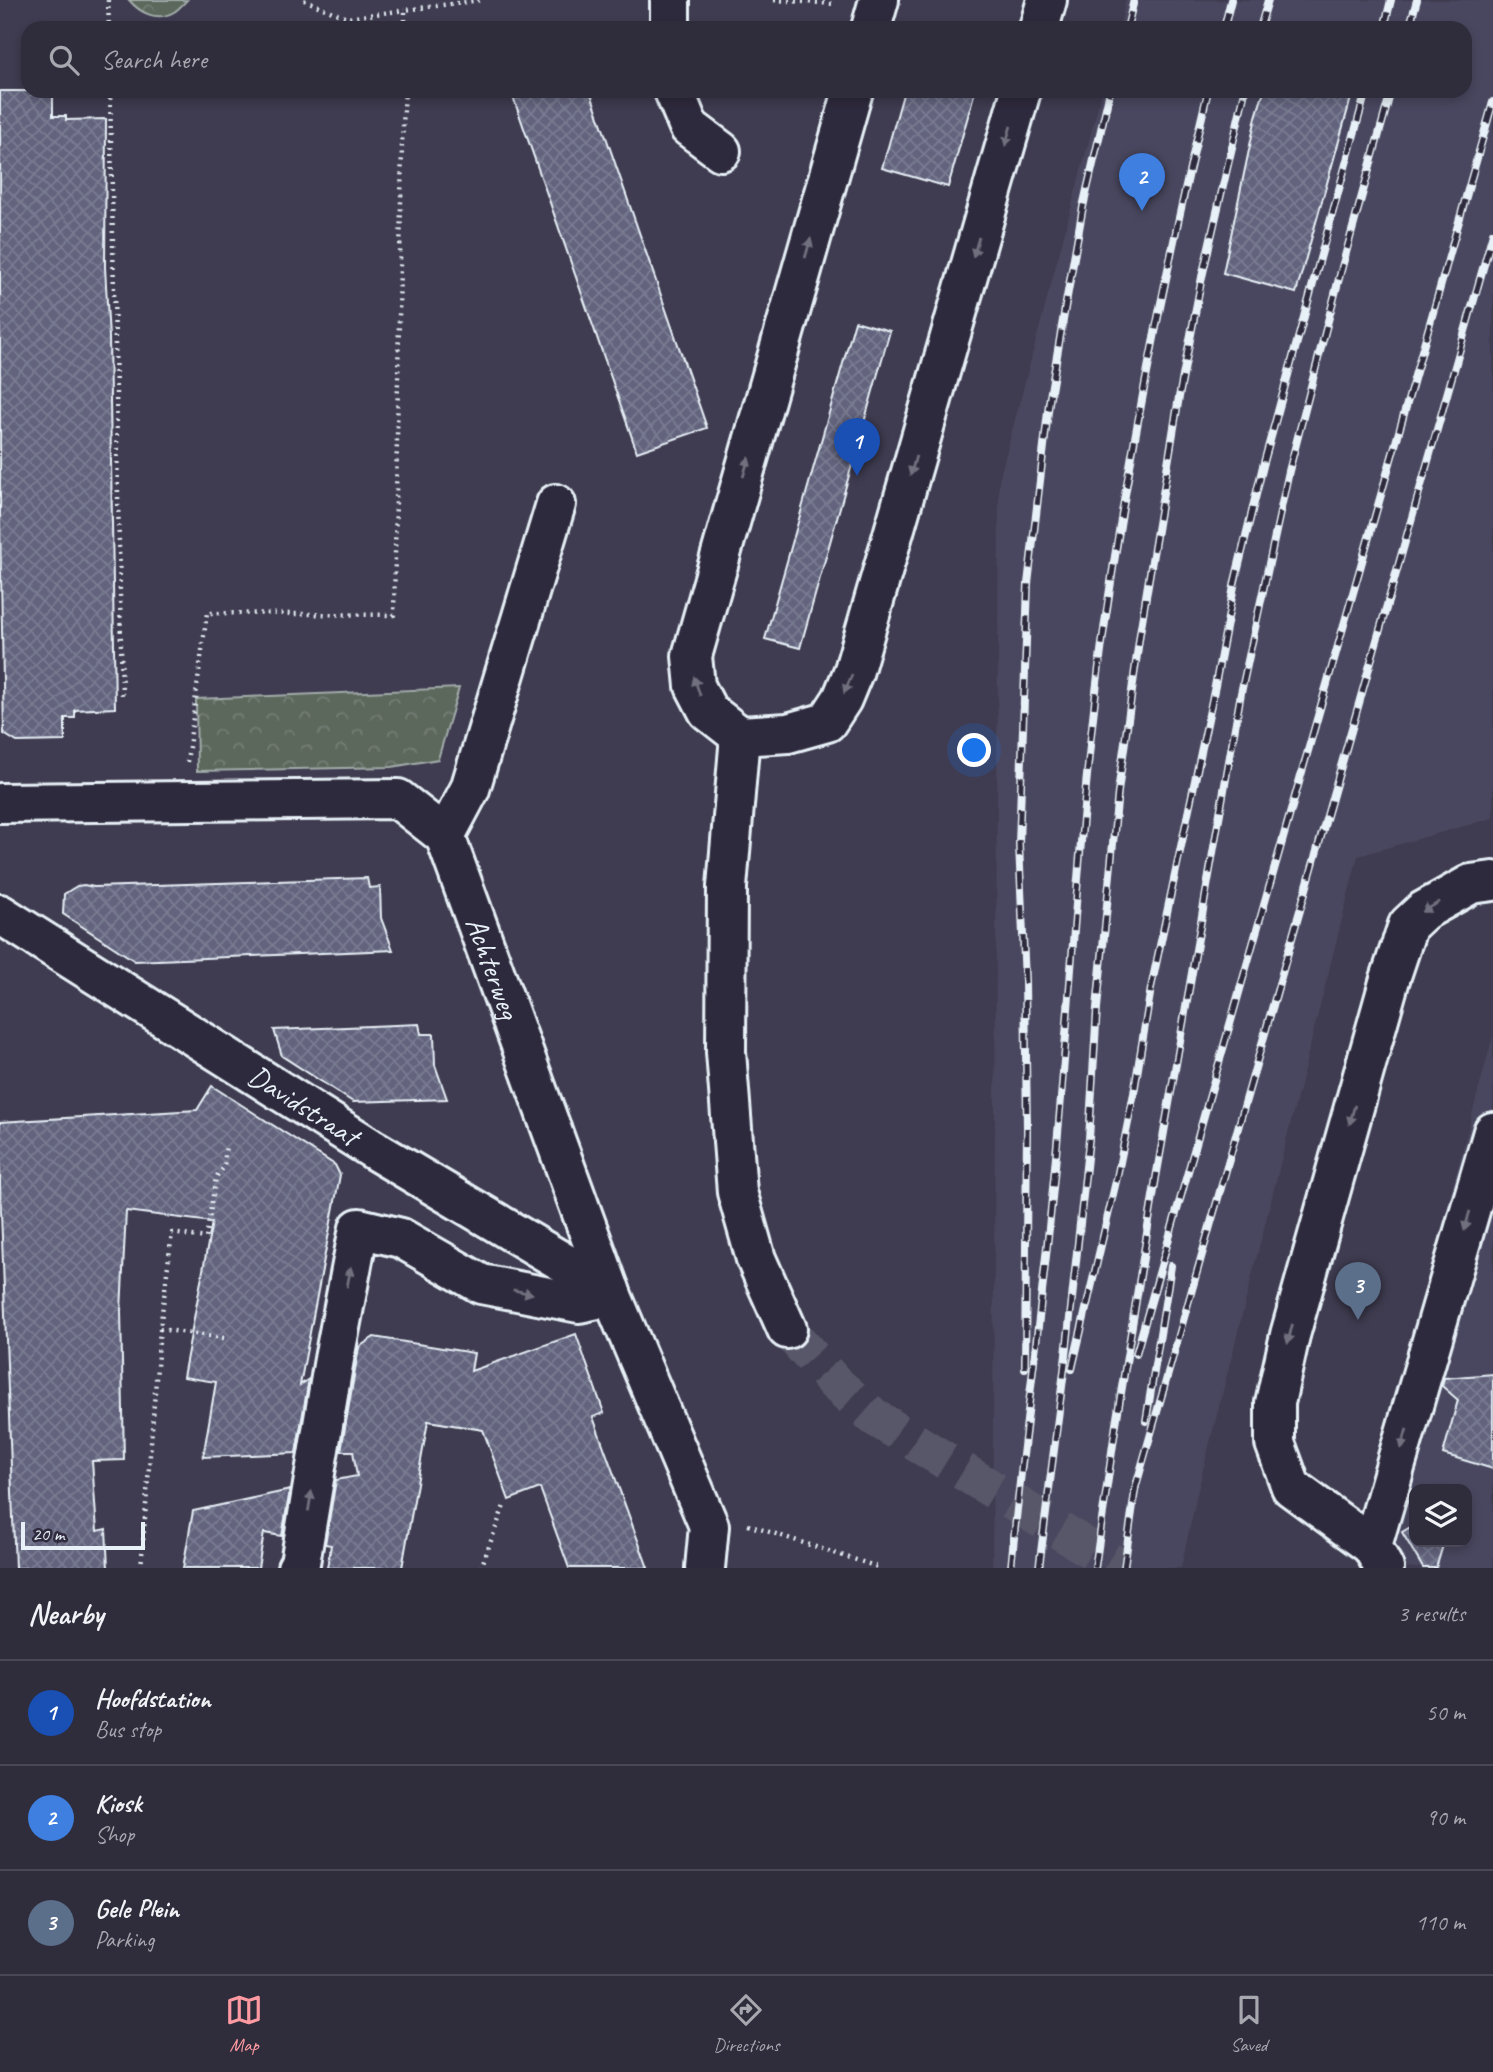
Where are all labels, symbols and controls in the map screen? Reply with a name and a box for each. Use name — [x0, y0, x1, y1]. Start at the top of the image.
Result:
search box — [21, 21, 1472, 98]
icon: search — [45, 41, 83, 79]
text: Search here — [101, 43, 207, 76]
one-way arrow — [1002, 126, 1012, 147]
pin: 2 — [1119, 153, 1165, 211]
one-way arrow — [804, 237, 814, 258]
one-way arrow — [970, 237, 980, 258]
pin: 1 — [834, 418, 880, 476]
one-way arrow — [741, 456, 751, 477]
one-way arrow — [907, 456, 917, 477]
one-way arrow — [843, 674, 854, 695]
one-way arrow — [692, 675, 702, 696]
your location — [957, 733, 991, 767]
one-way arrow — [1422, 901, 1441, 913]
street label: Achterweg — [457, 912, 530, 1026]
street label: Davidstraat — [241, 1057, 369, 1157]
one-way arrow — [1346, 1105, 1356, 1126]
one-way arrow — [1462, 1210, 1472, 1231]
pin: 3 — [1335, 1262, 1381, 1320]
one-way arrow — [344, 1266, 355, 1288]
one-way arrow — [512, 1286, 534, 1297]
one-way arrow — [1284, 1323, 1295, 1345]
one-way arrow — [1398, 1429, 1408, 1450]
map controls — [1409, 1484, 1472, 1547]
button: layers — [1409, 1484, 1472, 1547]
one-way arrow — [305, 1490, 316, 1512]
scale bar — [21, 1519, 145, 1551]
text: 20 m — [32, 1522, 64, 1546]
text: Nearby — [28, 1595, 104, 1633]
text: 3 results — [1398, 1599, 1465, 1628]
text: Hoofdstation — [95, 1682, 211, 1715]
text: 1 — [46, 1698, 56, 1727]
text: 50 m — [1426, 1698, 1465, 1727]
text: Bus stop — [95, 1715, 161, 1744]
text: Kiosk — [95, 1787, 142, 1820]
text: 2 — [46, 1803, 56, 1832]
text: 90 m — [1426, 1803, 1465, 1832]
text: Shop — [95, 1820, 134, 1849]
text: Gele Plein — [95, 1892, 179, 1925]
text: 3 — [46, 1908, 56, 1937]
text: 110 m — [1416, 1908, 1465, 1937]
text: Parking — [95, 1925, 154, 1954]
tab: Map — [225, 1991, 263, 2057]
tab: Directions — [713, 1991, 780, 2057]
tab: Saved — [1230, 1991, 1268, 2057]

